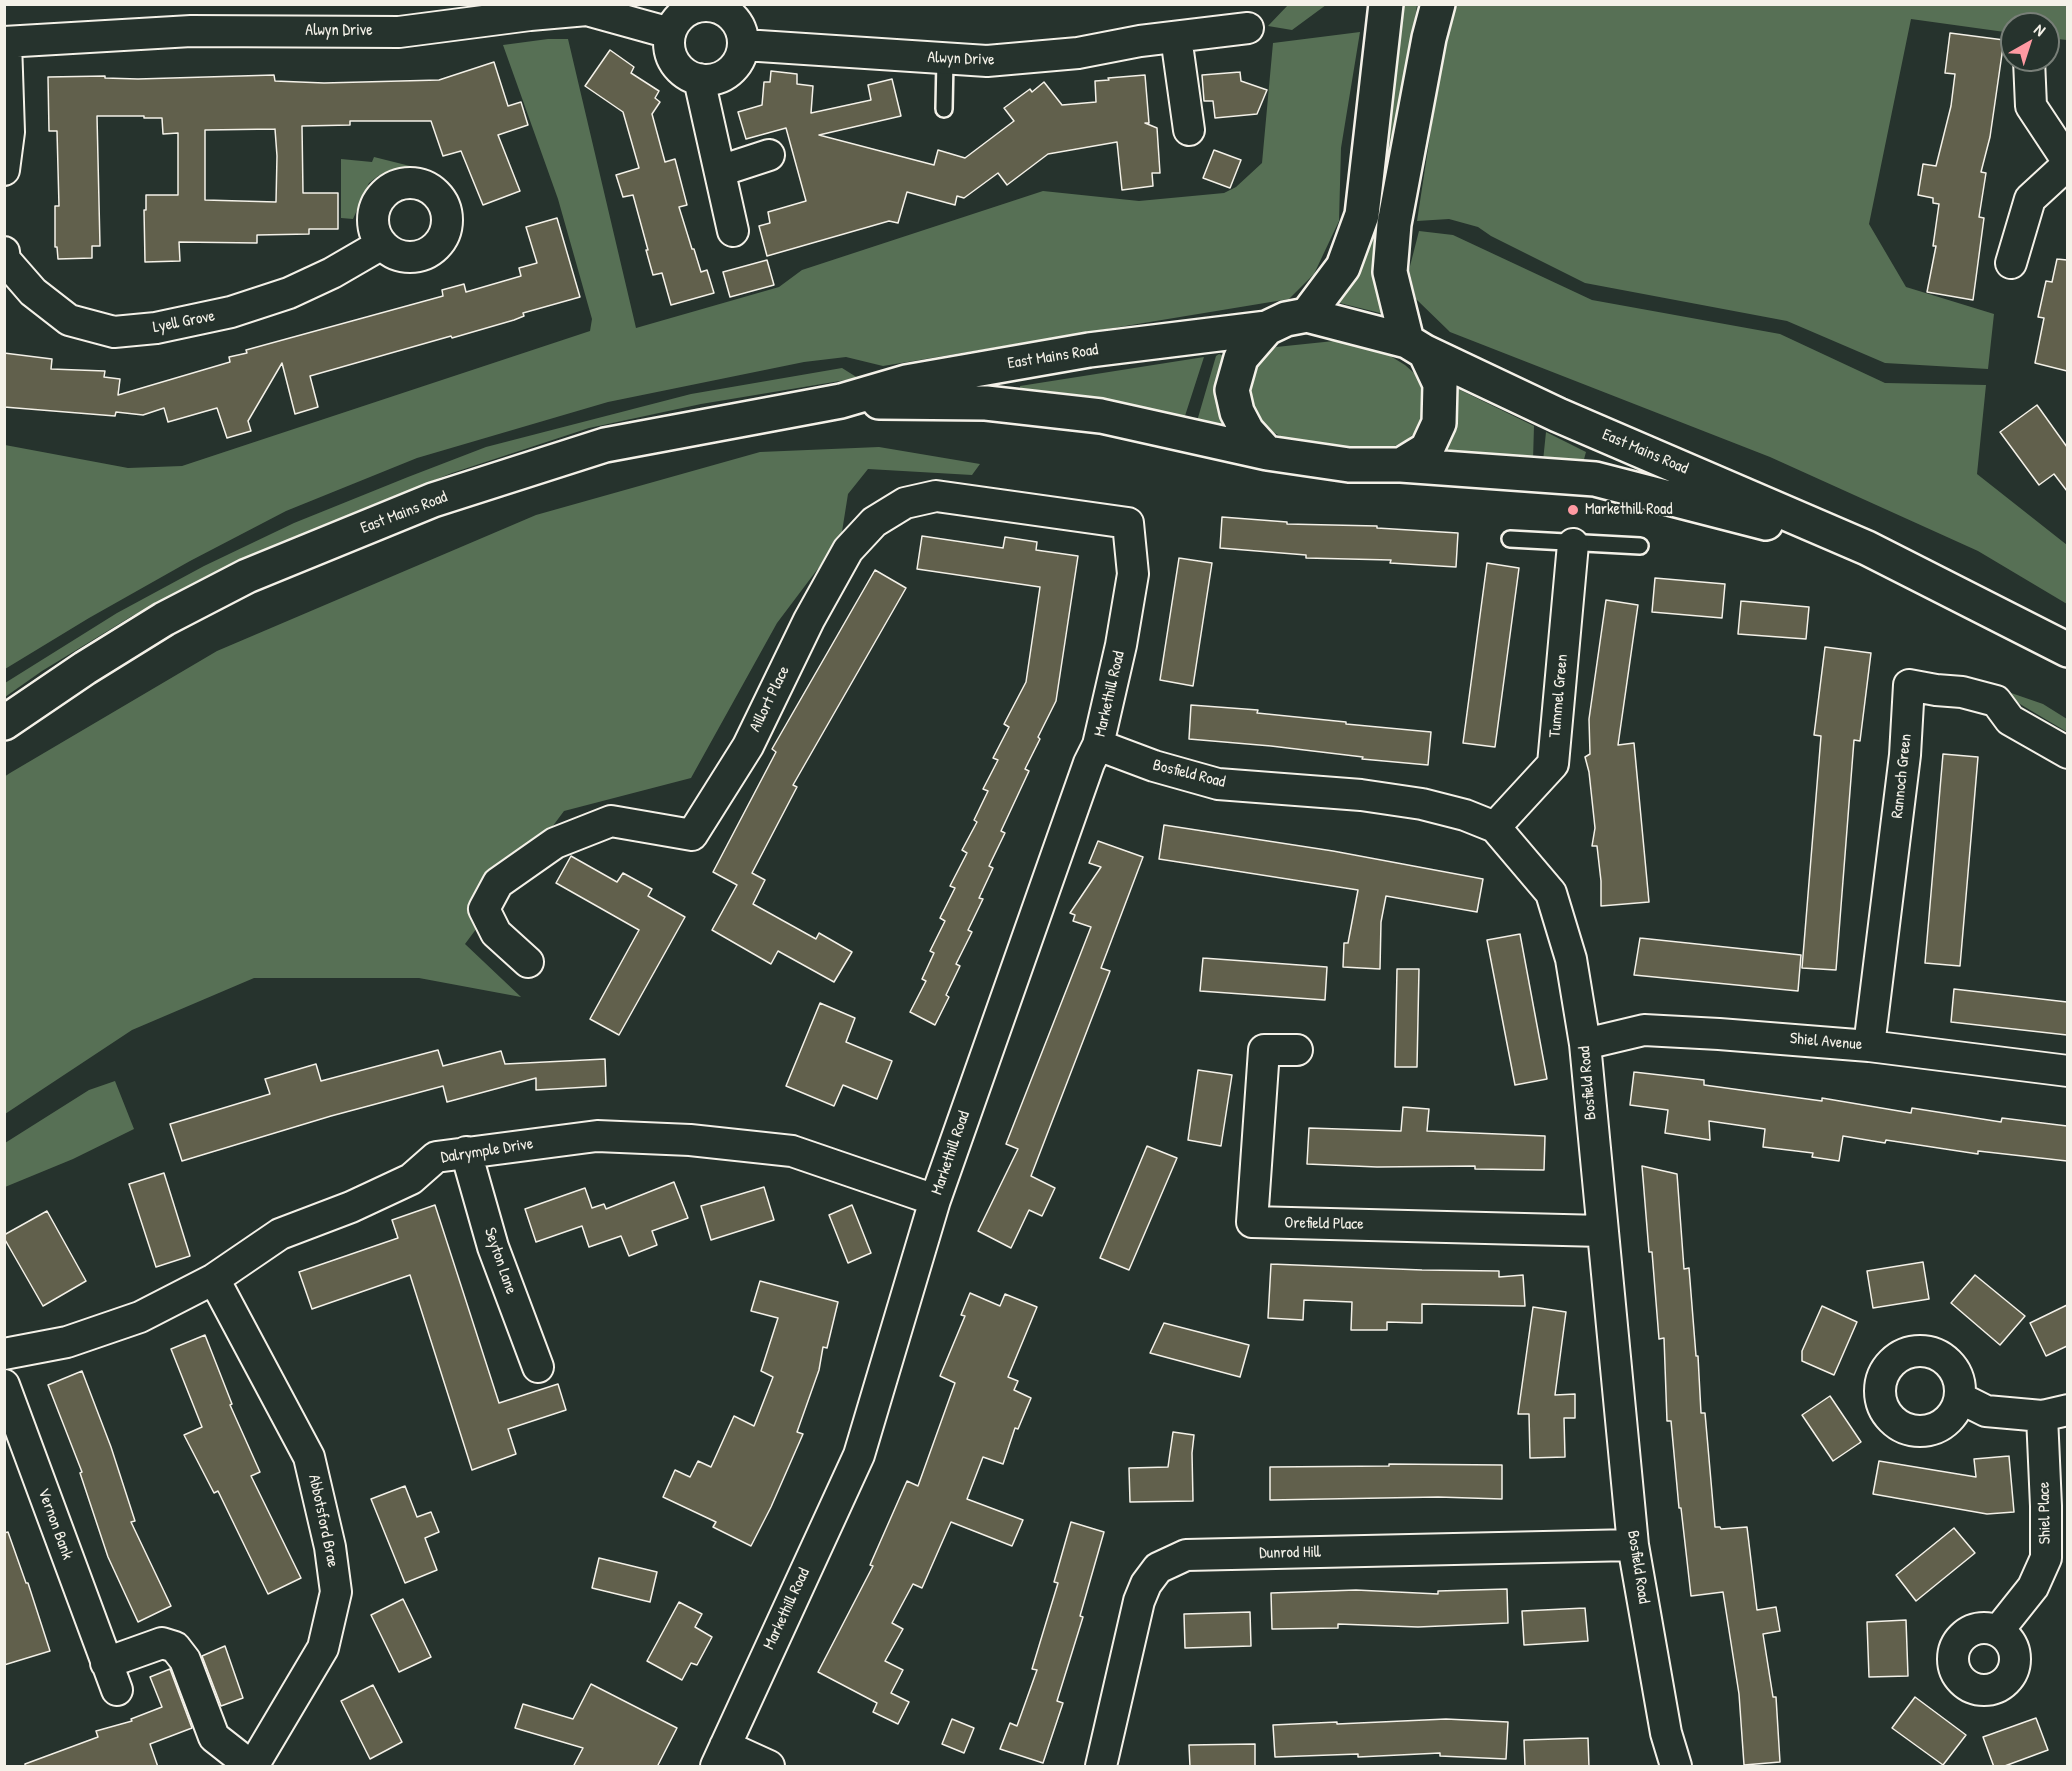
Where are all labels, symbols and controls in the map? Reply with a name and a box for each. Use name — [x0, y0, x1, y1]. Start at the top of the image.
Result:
north arrow — [2000, 12, 2060, 72]
text: N — [2030, 18, 2050, 41]
street label: Alwyn Drive — [305, 21, 373, 41]
street label: Alwyn Drive — [927, 48, 995, 70]
street label: Lyell Grove — [151, 307, 217, 337]
street label: East Mains Road — [1006, 340, 1100, 374]
street label: East Mains Road — [1599, 425, 1691, 479]
street label: East Mains Road — [358, 488, 450, 538]
place label: Markethill Road — [1585, 500, 1673, 520]
marker: Markethill Road — [1566, 503, 1580, 517]
street label: Markethill Road — [1091, 649, 1129, 739]
street label: Tummel Green — [1546, 653, 1572, 739]
street label: Aillort Place — [746, 663, 794, 735]
street label: Rannoch Green — [1888, 733, 1916, 819]
street label: Bosfield Road — [1151, 756, 1227, 792]
street label: Shiel Avenue — [1789, 1029, 1863, 1055]
street label: Bosfield Road — [1575, 1045, 1601, 1121]
street label: Markethill Road — [928, 1108, 974, 1198]
street label: Dalrymple Drive — [439, 1134, 535, 1168]
street label: Orefield Place — [1284, 1214, 1364, 1234]
street label: Seyton Lane — [480, 1225, 520, 1297]
street label: Abbotsford Brae — [304, 1473, 342, 1569]
street label: Shiel Place — [2035, 1481, 2055, 1545]
street label: Vernon Bank — [33, 1486, 77, 1562]
street label: Bosfield Road — [1623, 1529, 1653, 1605]
street label: Dunrod Hill — [1259, 1543, 1321, 1563]
street label: Markethill Road — [760, 1565, 814, 1653]

